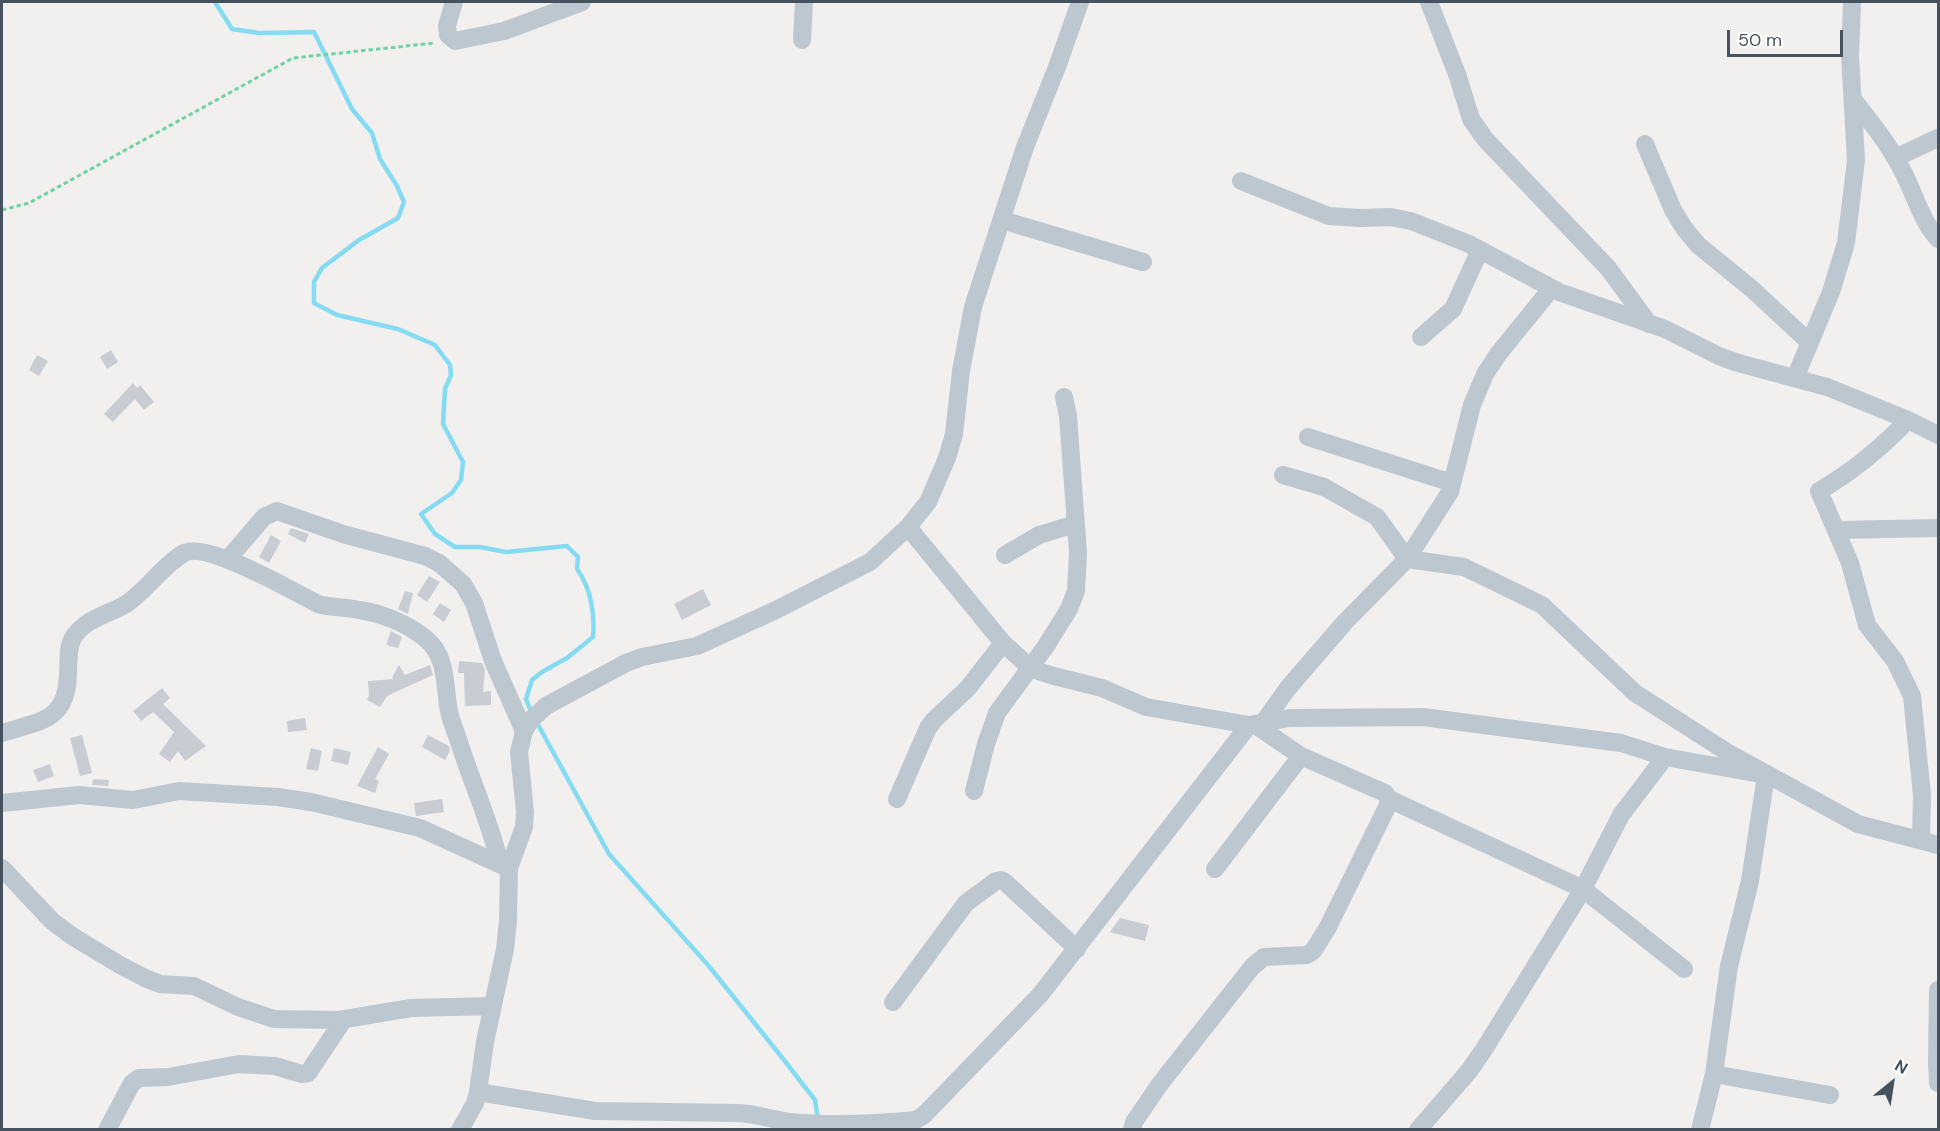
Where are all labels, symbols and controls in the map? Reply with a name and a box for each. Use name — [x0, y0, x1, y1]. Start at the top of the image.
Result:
scale bar — [1730, 18, 1846, 56]
text: 50 m — [1738, 28, 1782, 52]
north arrow — [1862, 1053, 1922, 1113]
text: N — [1891, 1055, 1912, 1079]

